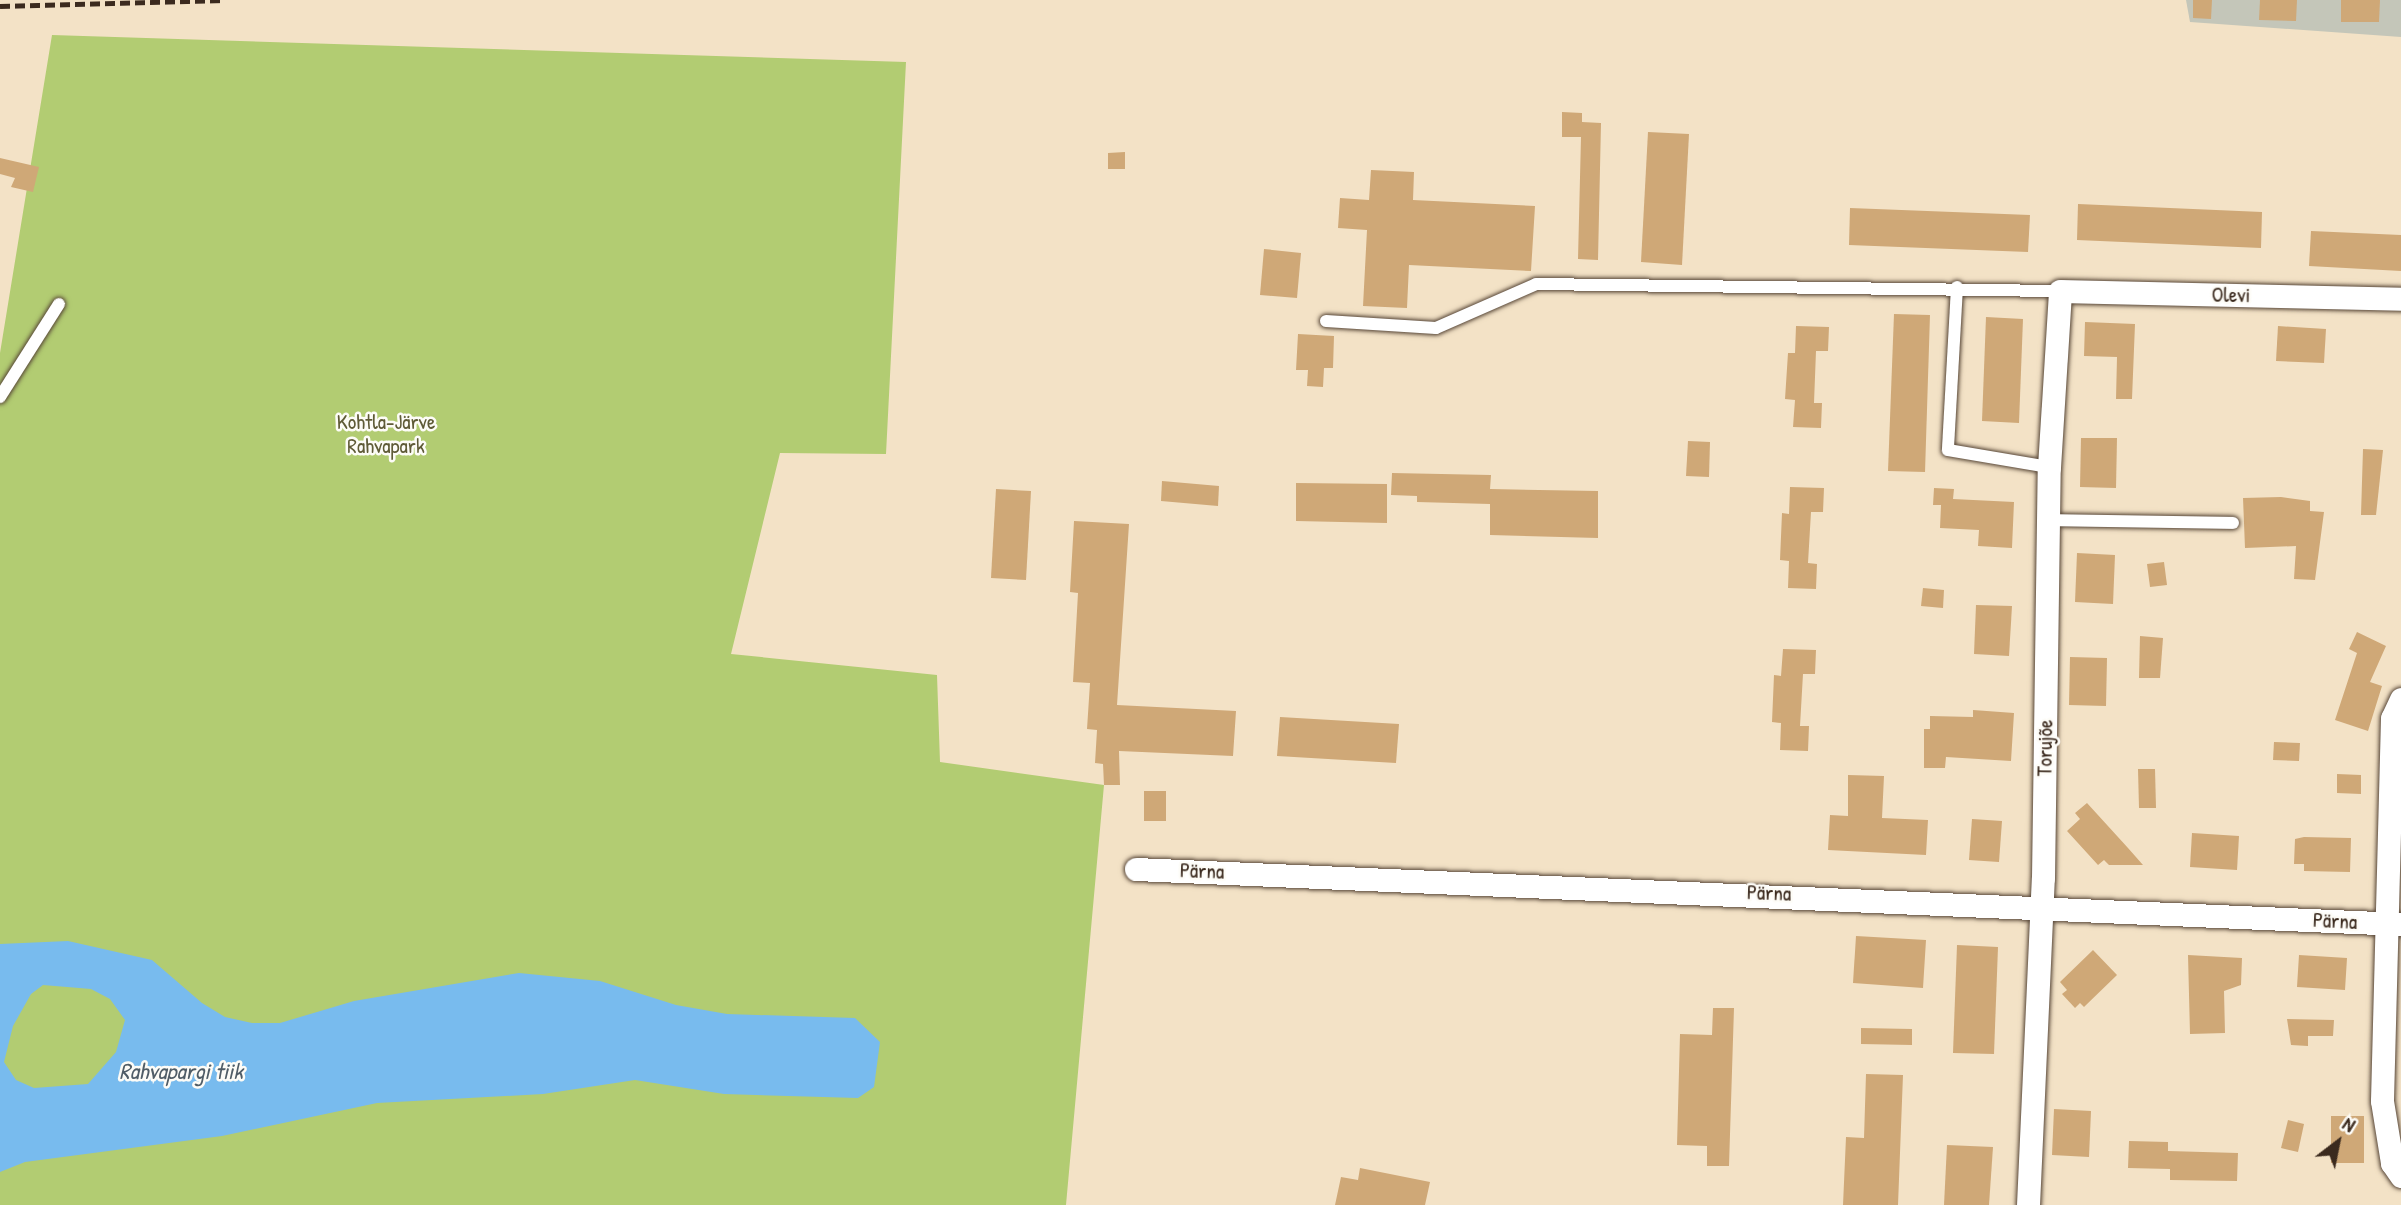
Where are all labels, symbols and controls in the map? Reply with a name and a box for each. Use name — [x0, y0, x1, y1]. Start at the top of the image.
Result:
street label: Olevi — [2211, 282, 2251, 308]
park label: Kohtla-Järve Rahvapark — [337, 409, 435, 459]
street label: Torujõe — [2032, 720, 2058, 776]
street label: Pärna — [1180, 858, 1224, 884]
street label: Pärna — [1747, 880, 1791, 906]
street label: Pärna — [2312, 907, 2358, 935]
water label: Rahvapargi tiik — [119, 1057, 243, 1085]
north arrow — [2303, 1107, 2373, 1177]
text: N — [2338, 1110, 2360, 1138]

